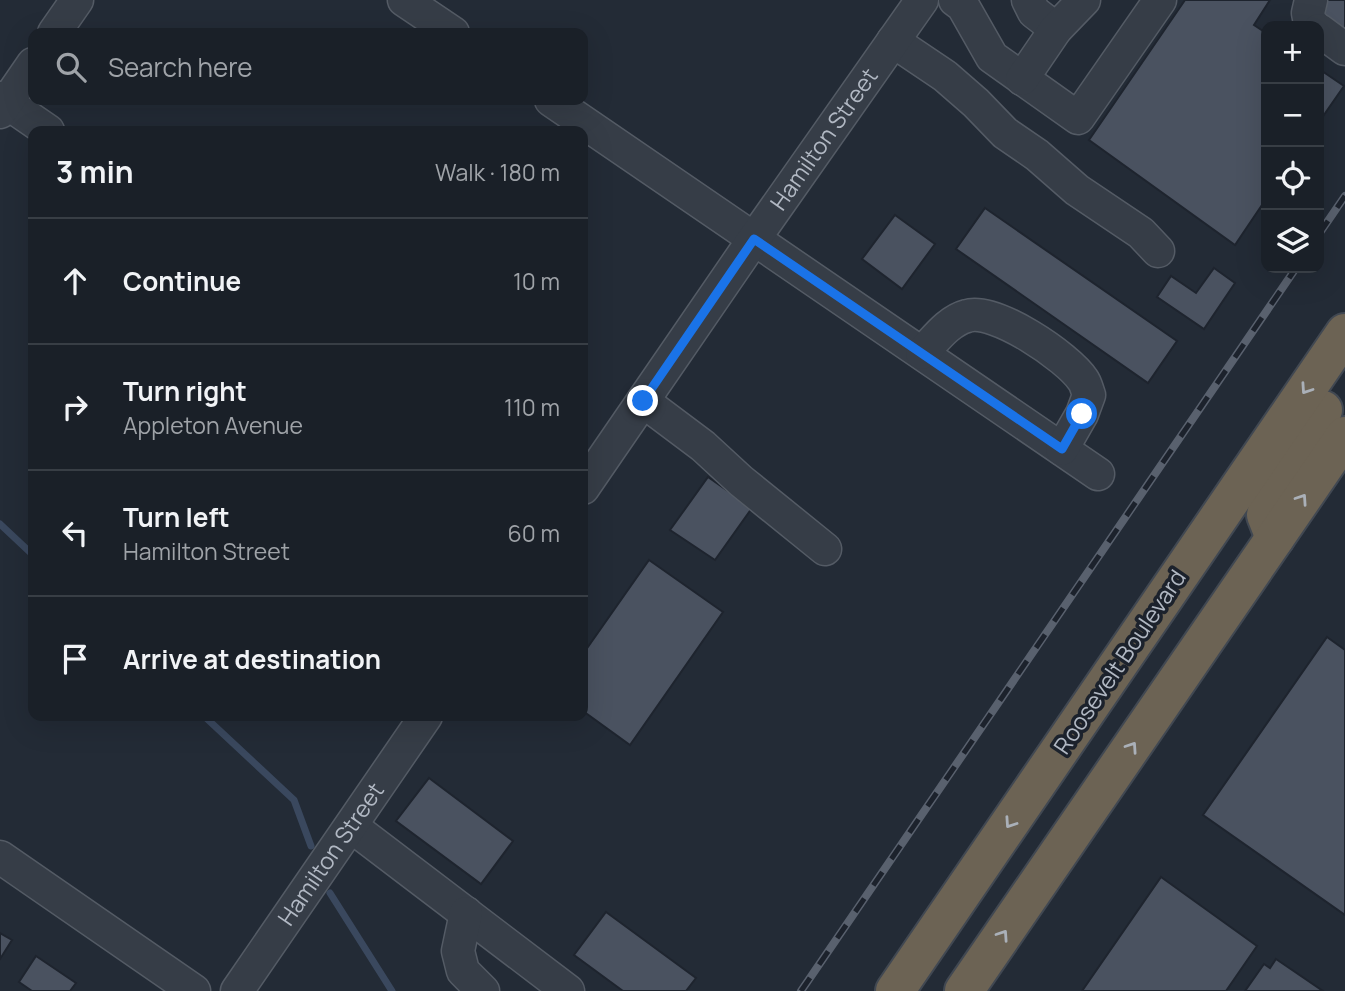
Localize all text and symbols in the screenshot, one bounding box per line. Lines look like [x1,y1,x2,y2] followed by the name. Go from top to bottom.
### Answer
[1261,21,1324,273] map controls
[1261,21,1324,84] button: +
[28,28,588,105] search box
[52,48,90,86] icon: search
[108,49,253,85] text: Search here
[762,61,884,216] street label: Hamilton Street
[1261,84,1324,147] button: −
[1261,147,1324,210] button: locate
[56,151,134,192] text: 3 min
[435,156,560,188] text: Walk · 180 m
[1261,210,1324,273] button: layers
[56,262,94,300] icon: ahead
[123,263,241,299] text: Continue
[513,265,560,297] text: 10 m
[123,373,247,409] text: Turn right
[1302,381,1315,394] one-way arrow
[627,385,658,416] route end
[56,388,94,426] icon: right
[504,391,560,423] text: 110 m
[1066,398,1097,429] route start
[123,409,303,441] text: Appleton Avenue
[1294,494,1306,507] one-way arrow
[123,499,230,535] text: Turn left
[56,514,94,552] icon: left
[508,517,560,549] text: 60 m
[123,535,290,567] text: Hamilton Street
[1046,563,1193,760] street label: Roosevelt Boulevard
[56,640,94,678] icon: arrive
[123,641,381,677] text: Arrive at destination
[1124,742,1136,755] one-way arrow
[270,776,391,932] street label: Hamilton Street
[1006,815,1018,828] one-way arrow
[995,930,1007,943] one-way arrow

